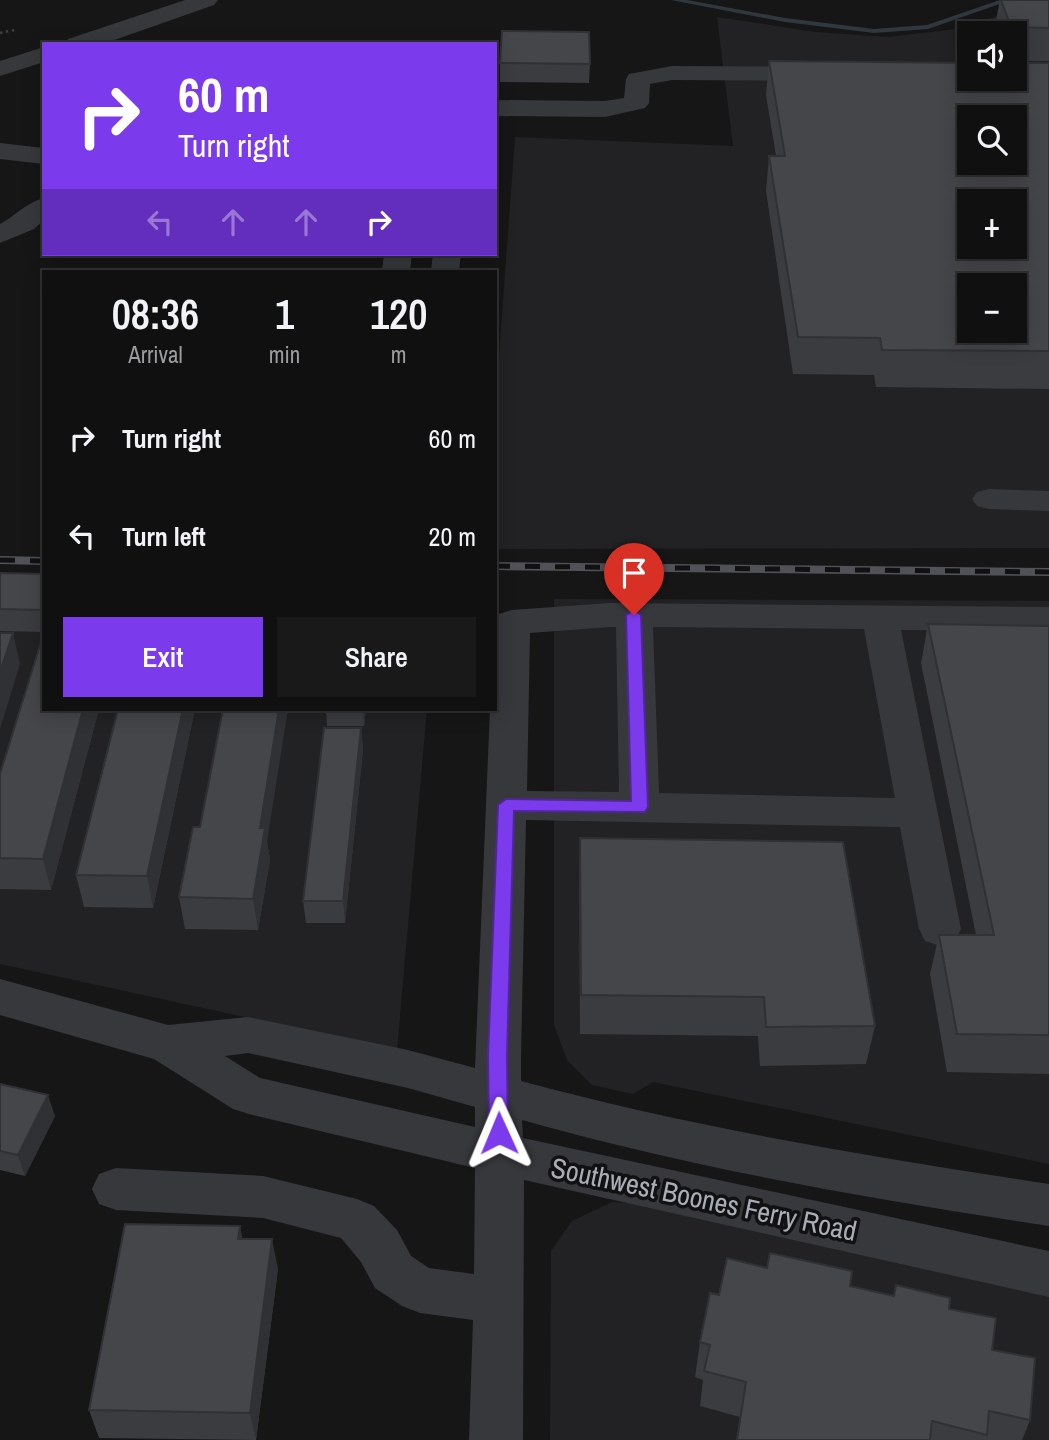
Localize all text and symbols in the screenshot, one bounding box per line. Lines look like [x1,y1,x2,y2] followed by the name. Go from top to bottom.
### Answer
[957,21,1027,343] map controls
[957,21,1027,91] button: sound
[178,61,270,127] text: 60 m
[63,70,154,161] icon: right
[957,105,1027,175] button: search
[178,124,290,167] text: Turn right
[957,189,1027,259] button: +
[141,203,179,241] icon: left
[214,203,252,241] icon: ahead
[287,203,325,241] icon: ahead
[360,203,398,241] icon: right
[957,273,1027,343] button: −
[112,286,199,342] text: 08:36
[275,286,294,342] text: 1
[370,286,427,342] text: 120
[128,339,183,370] text: Arrival
[269,339,300,370] text: min
[391,339,406,370] text: m
[63,419,101,457] icon: right
[122,421,221,456] text: Turn right
[429,421,476,456] text: 60 m
[63,517,101,555] icon: left
[122,519,206,554] text: Turn left
[429,519,476,554] text: 20 m
[604,543,664,615] pin
[615,554,653,592] icon: arrive
[63,617,263,697] button: Exit
[277,617,476,697] button: Share
[462,1096,536,1170] position arrow
[548,1148,860,1250] street label: Southwest Boones Ferry Road

